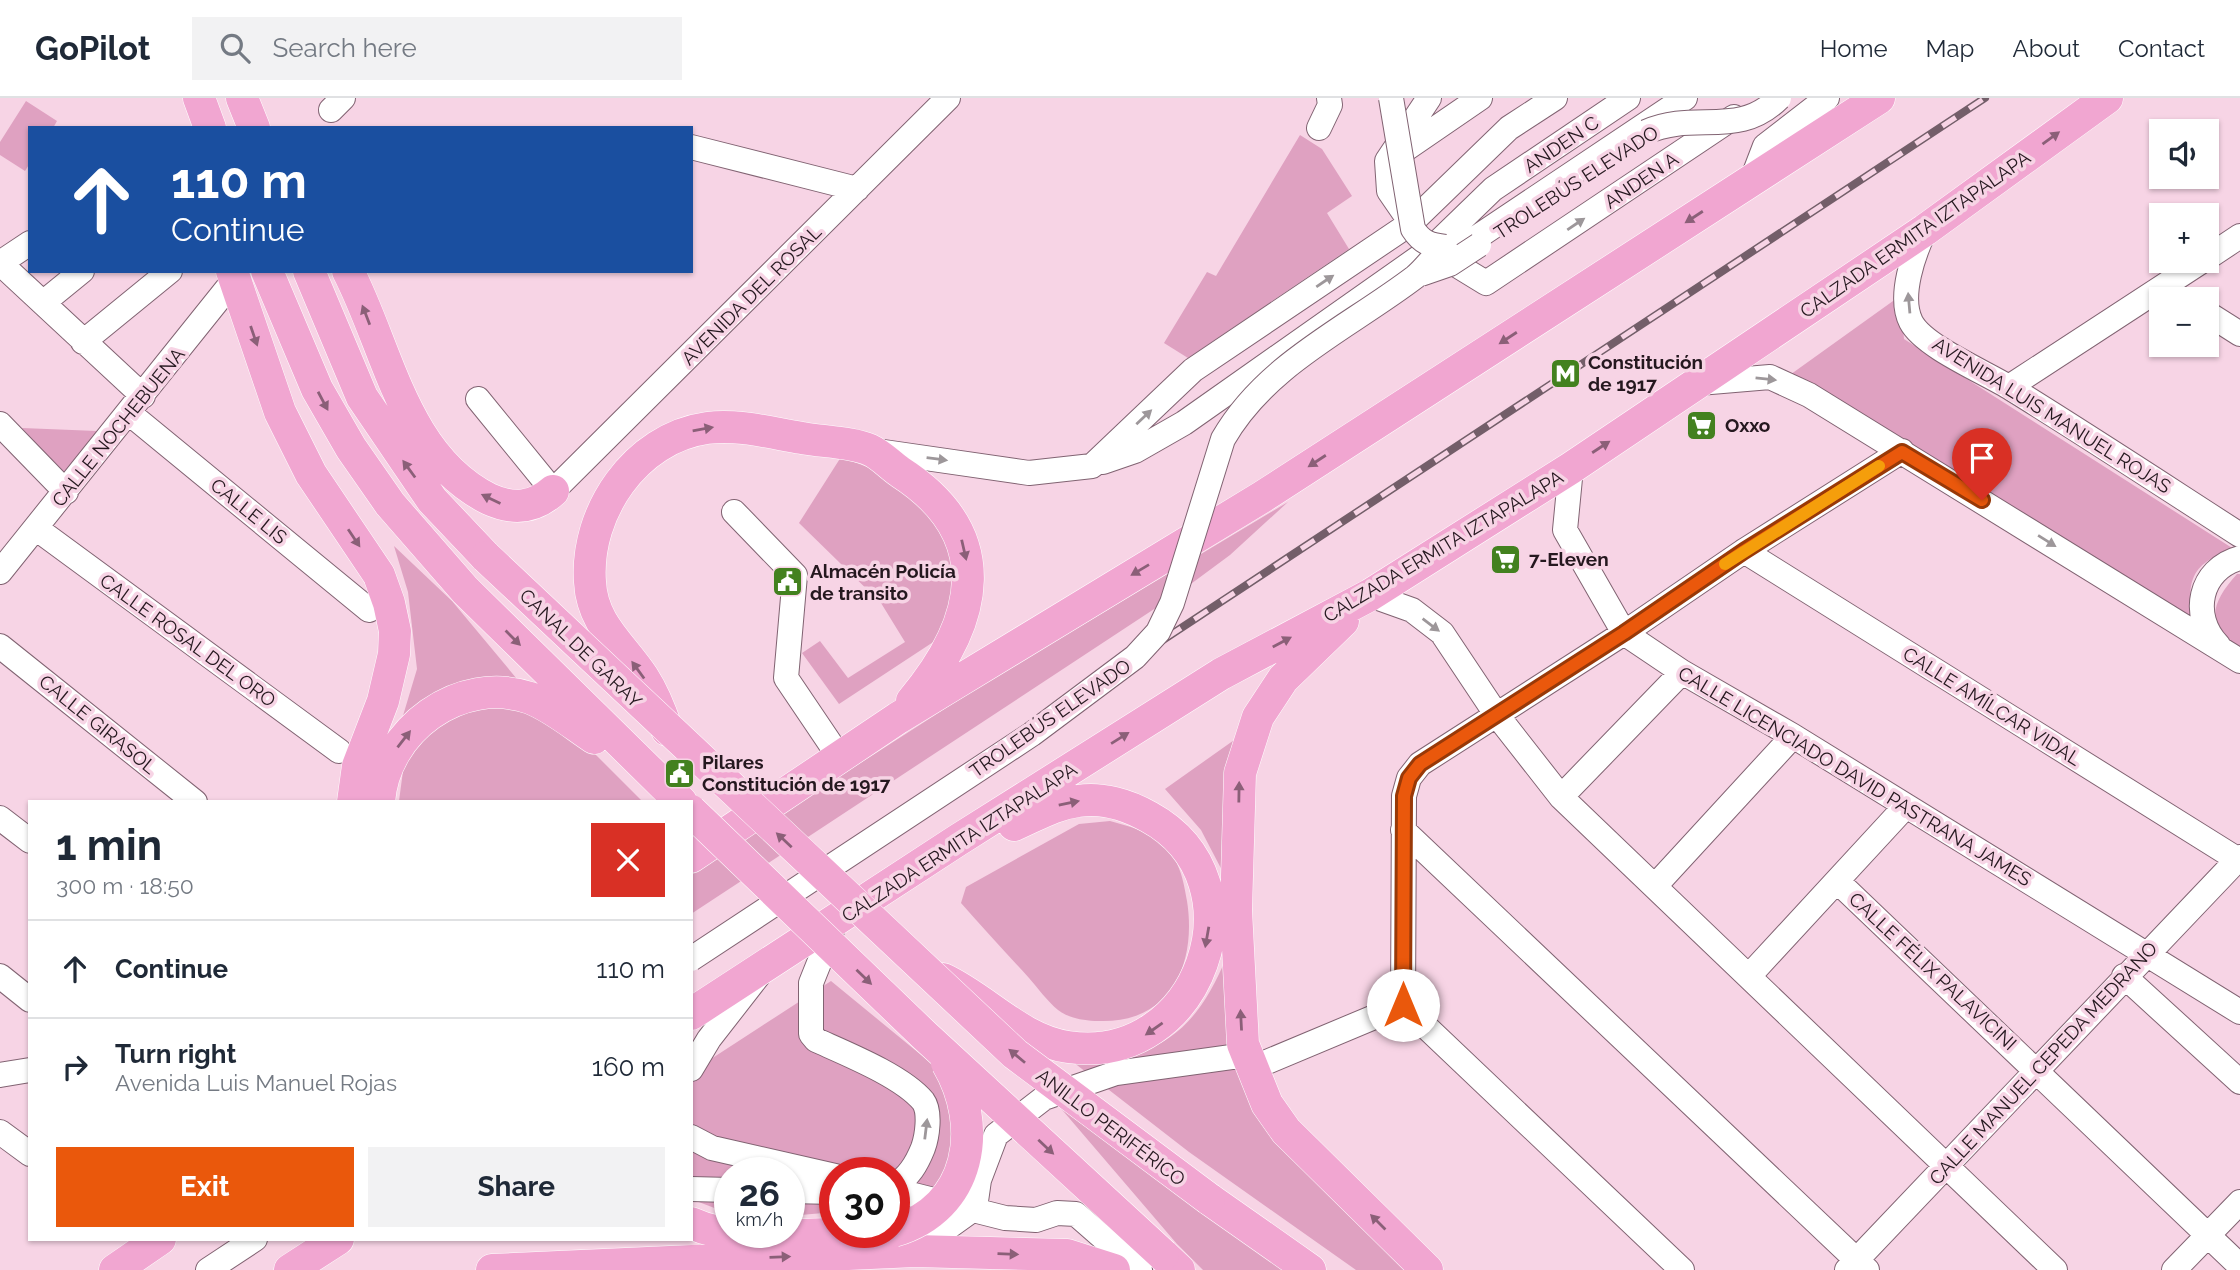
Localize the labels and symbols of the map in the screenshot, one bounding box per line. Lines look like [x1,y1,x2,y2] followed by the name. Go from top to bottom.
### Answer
[1520,111,1602,177] street label: ANDEN C
[1490,121,1662,243] street label: TROLEBÚS ELEVADO
[2042,131,2060,145] one-way arrow
[1796,146,2034,322] street label: CALZADA ERMITA IZTAPALAPA
[1600,147,1682,213] street label: ANDEN A
[1685,210,1703,224] one-way arrow
[1567,217,1585,231] one-way arrow
[677,221,825,369] street label: AVENIDA DEL ROSAL
[1316,275,1335,288] one-way arrow
[1903,292,1914,314] one-way arrow
[360,305,371,326] one-way arrow
[248,325,259,346] one-way arrow
[1498,331,1518,344] one-way arrow
[1929,332,2175,498] street label: AVENIDA LUIS MANUEL ROJAS
[47,343,189,511] street label: CALLE NOCHEBUENA
[1588,351,1703,395] place label: Constitución de 1917
[1548,356,1582,390] metro station icon: Constitución de 1917
[1755,374,1777,385] one-way arrow
[318,391,329,411] one-way arrow
[1685,408,1719,442] supermarket icon: Oxxo
[1135,409,1152,425] one-way arrow
[1725,414,1770,436] place label: Oxxo
[692,424,714,435] one-way arrow
[1952,428,2012,500] pin
[1591,441,1611,454] one-way arrow
[927,453,949,464] one-way arrow
[1307,455,1327,468] one-way arrow
[402,460,416,478] one-way arrow
[1319,465,1567,626] street label: CALZADA ERMITA IZTAPALAPA
[206,474,292,548] street label: CALLE LIS
[481,493,501,504] one-way arrow
[347,529,360,548] one-way arrow
[2037,534,2057,547] one-way arrow
[959,539,970,561] one-way arrow
[1489,542,1523,576] supermarket icon: 7-Eleven
[1529,548,1609,570] place label: 7-Eleven
[810,560,956,604] place label: Almacén Policía de transito
[1131,564,1150,576] one-way arrow
[770,565,804,599] public building icon: Almacén Policía de transito
[96,569,280,711] street label: CALLE ROSAL DEL ORO
[515,584,647,712] street label: CANAL DE GARAY
[1421,617,1439,632] one-way arrow
[505,629,521,646] one-way arrow
[1272,636,1291,648] one-way arrow
[1899,642,2085,770] street label: CALLE AMÍLCAR VIDAL
[965,654,1135,782] street label: TROLEBÚS ELEVADO
[631,661,645,679] one-way arrow
[1675,662,2035,890] street label: CALLE LICENCIADO DAVID PASTRANA JAMES
[35,670,161,778] street label: CALLE GIRASOL
[396,730,410,748] one-way arrow
[1110,732,1129,745] one-way arrow
[702,751,891,795] place label: Pilares Constitución de 1917
[662,756,696,790] public building icon: Pilares Constitución de 1917
[837,758,1081,926] street label: CALZADA ERMITA IZTAPALAPA
[1234,781,1245,803] one-way arrow
[1058,797,1080,808] one-way arrow
[776,832,793,848] one-way arrow
[1845,888,2021,1054] street label: CALLE FÉLIX PALAVICINI
[1201,926,1212,948] one-way arrow
[1925,937,2161,1189] street label: CALLE MANUEL CEPEDA MEDRANO
[1366,968,1440,1042] position arrow
[855,969,872,985] one-way arrow
[1236,1008,1247,1030] one-way arrow
[1145,1022,1164,1035] one-way arrow
[1009,1048,1027,1063] one-way arrow
[1032,1064,1190,1190] street label: ANILLO PERIFÉRICO
[921,1118,932,1140] one-way arrow
[1037,1139,1054,1155] one-way arrow
[819,1157,910,1248] speed limit sign: 30
[1371,1214,1387,1231] one-way arrow
[997,1248,1019,1260] one-way arrow
[770,1251,792,1262] one-way arrow

